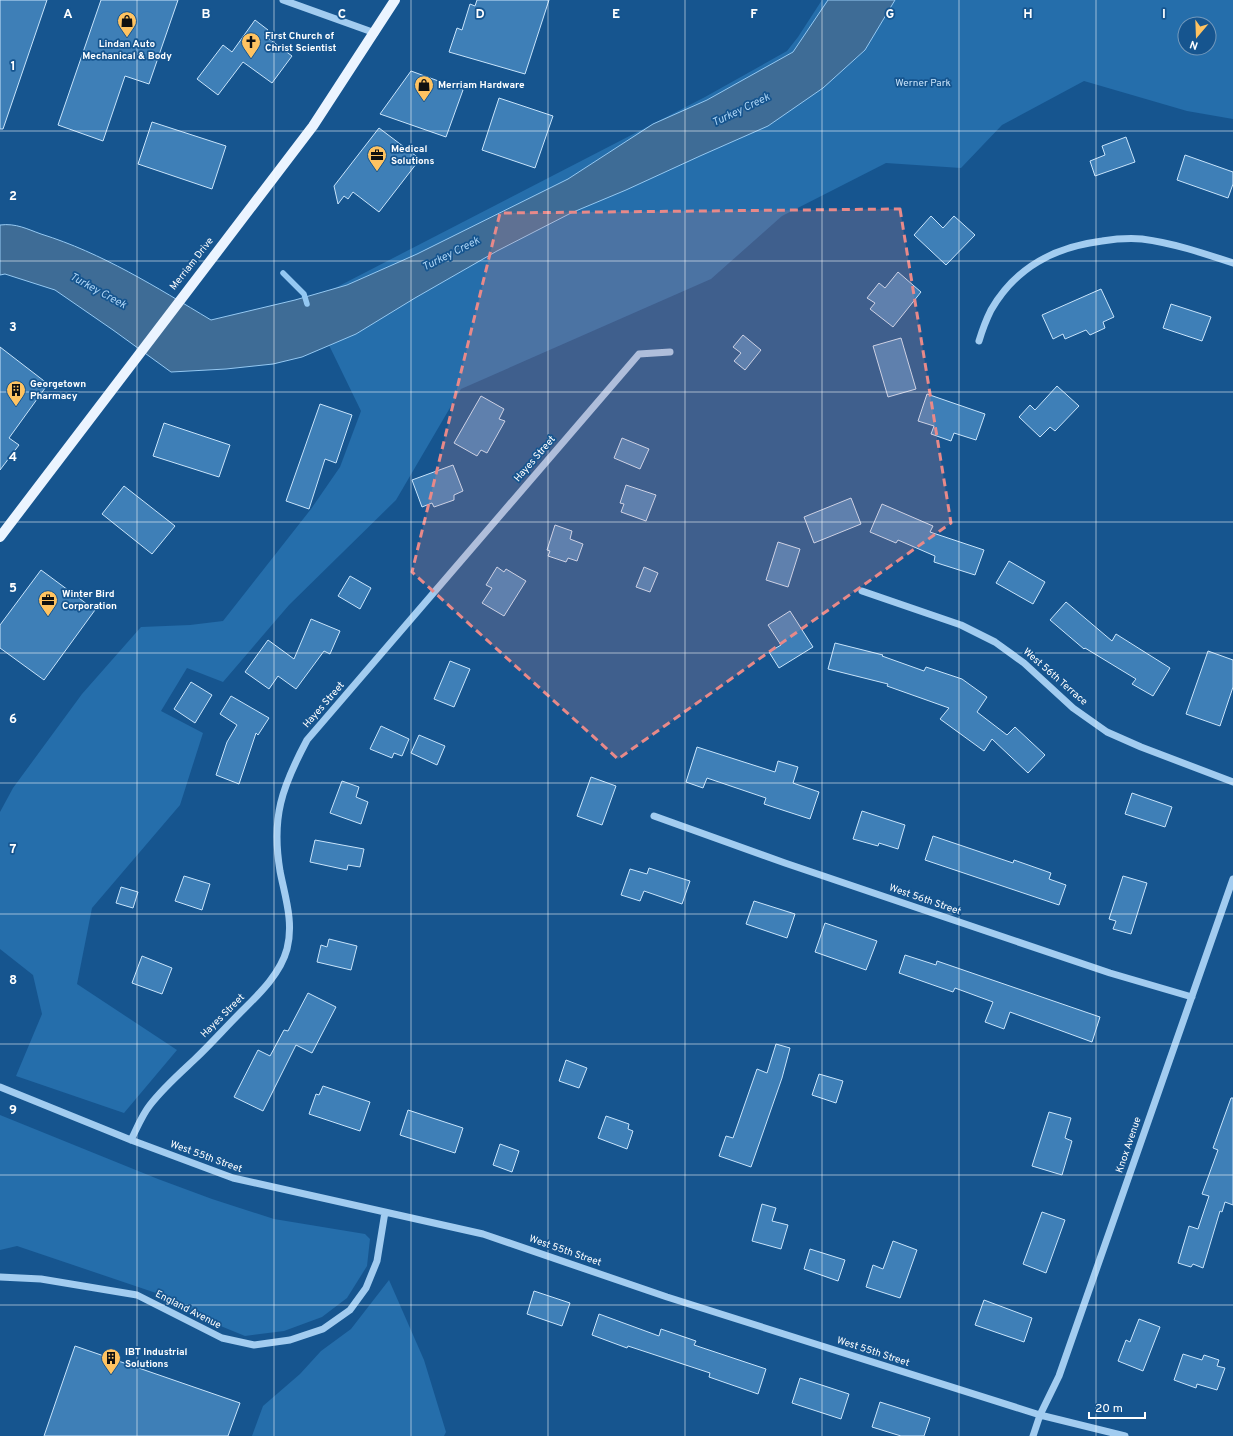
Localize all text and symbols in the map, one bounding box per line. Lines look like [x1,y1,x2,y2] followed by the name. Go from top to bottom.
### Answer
[63,7,73,23] text: A
[202,7,211,23] text: B
[338,7,346,23] text: C
[475,7,485,23] text: D
[612,7,620,23] text: E
[750,7,758,23] text: F
[886,7,895,23] text: G
[1023,7,1033,23] text: H
[1162,7,1166,23] text: I
[116,10,138,38] shop icon: Lindan Auto Mechanical & Body
[1177,16,1217,56] north arrow
[265,30,336,55] place label: First Church of Christ Scientist
[240,31,262,59] church icon: First Church of Christ Scientist
[1188,37,1200,52] text: N
[82,38,172,63] place label: Lindan Auto Mechanical & Body
[10,59,16,75] text: 1
[413,74,435,102] shop icon: Merriam Hardware
[895,77,951,90] park label: Werner Park
[438,79,525,92] place label: Merriam Hardware
[710,90,773,130] water label: Turkey Creek
[391,143,434,168] place label: Medical Solutions
[366,144,388,172] office icon: Medical Solutions
[9,189,17,205] text: 2
[420,233,482,274] water label: Turkey Creek
[167,235,217,293] street label: Merriam Drive
[67,270,129,312] water label: Turkey Creek
[9,320,17,336] text: 3
[30,378,86,403] place label: Georgetown Pharmacy
[5,379,27,407] building icon: Georgetown Pharmacy
[511,433,559,485] street label: Hayes Street
[9,450,17,466] text: 4
[9,581,17,597] text: 5
[62,588,117,613] place label: Winter Bird Corporation
[37,589,59,617] office icon: Winter Bird Corporation
[1020,645,1090,709] street label: West 56th Terrace
[300,679,348,731] street label: Hayes Street
[9,712,17,728] text: 6
[10,842,17,858] text: 7
[887,882,963,919] street label: West 56th Street
[9,973,17,989] text: 8
[198,991,248,1041] street label: Hayes Street
[9,1103,17,1119] text: 9
[1113,1115,1145,1175] street label: Knox Avenue
[168,1138,244,1176] street label: West 55th Street
[527,1233,603,1270] street label: West 55th Street
[153,1288,223,1332] street label: England Avenue
[835,1334,911,1370] street label: West 55th Street
[125,1346,188,1371] place label: IBT Industrial Solutions
[100,1347,122,1375] building icon: IBT Industrial Solutions
[1089,1394,1145,1420] scale bar
[1095,1401,1123,1417] text: 20 m

